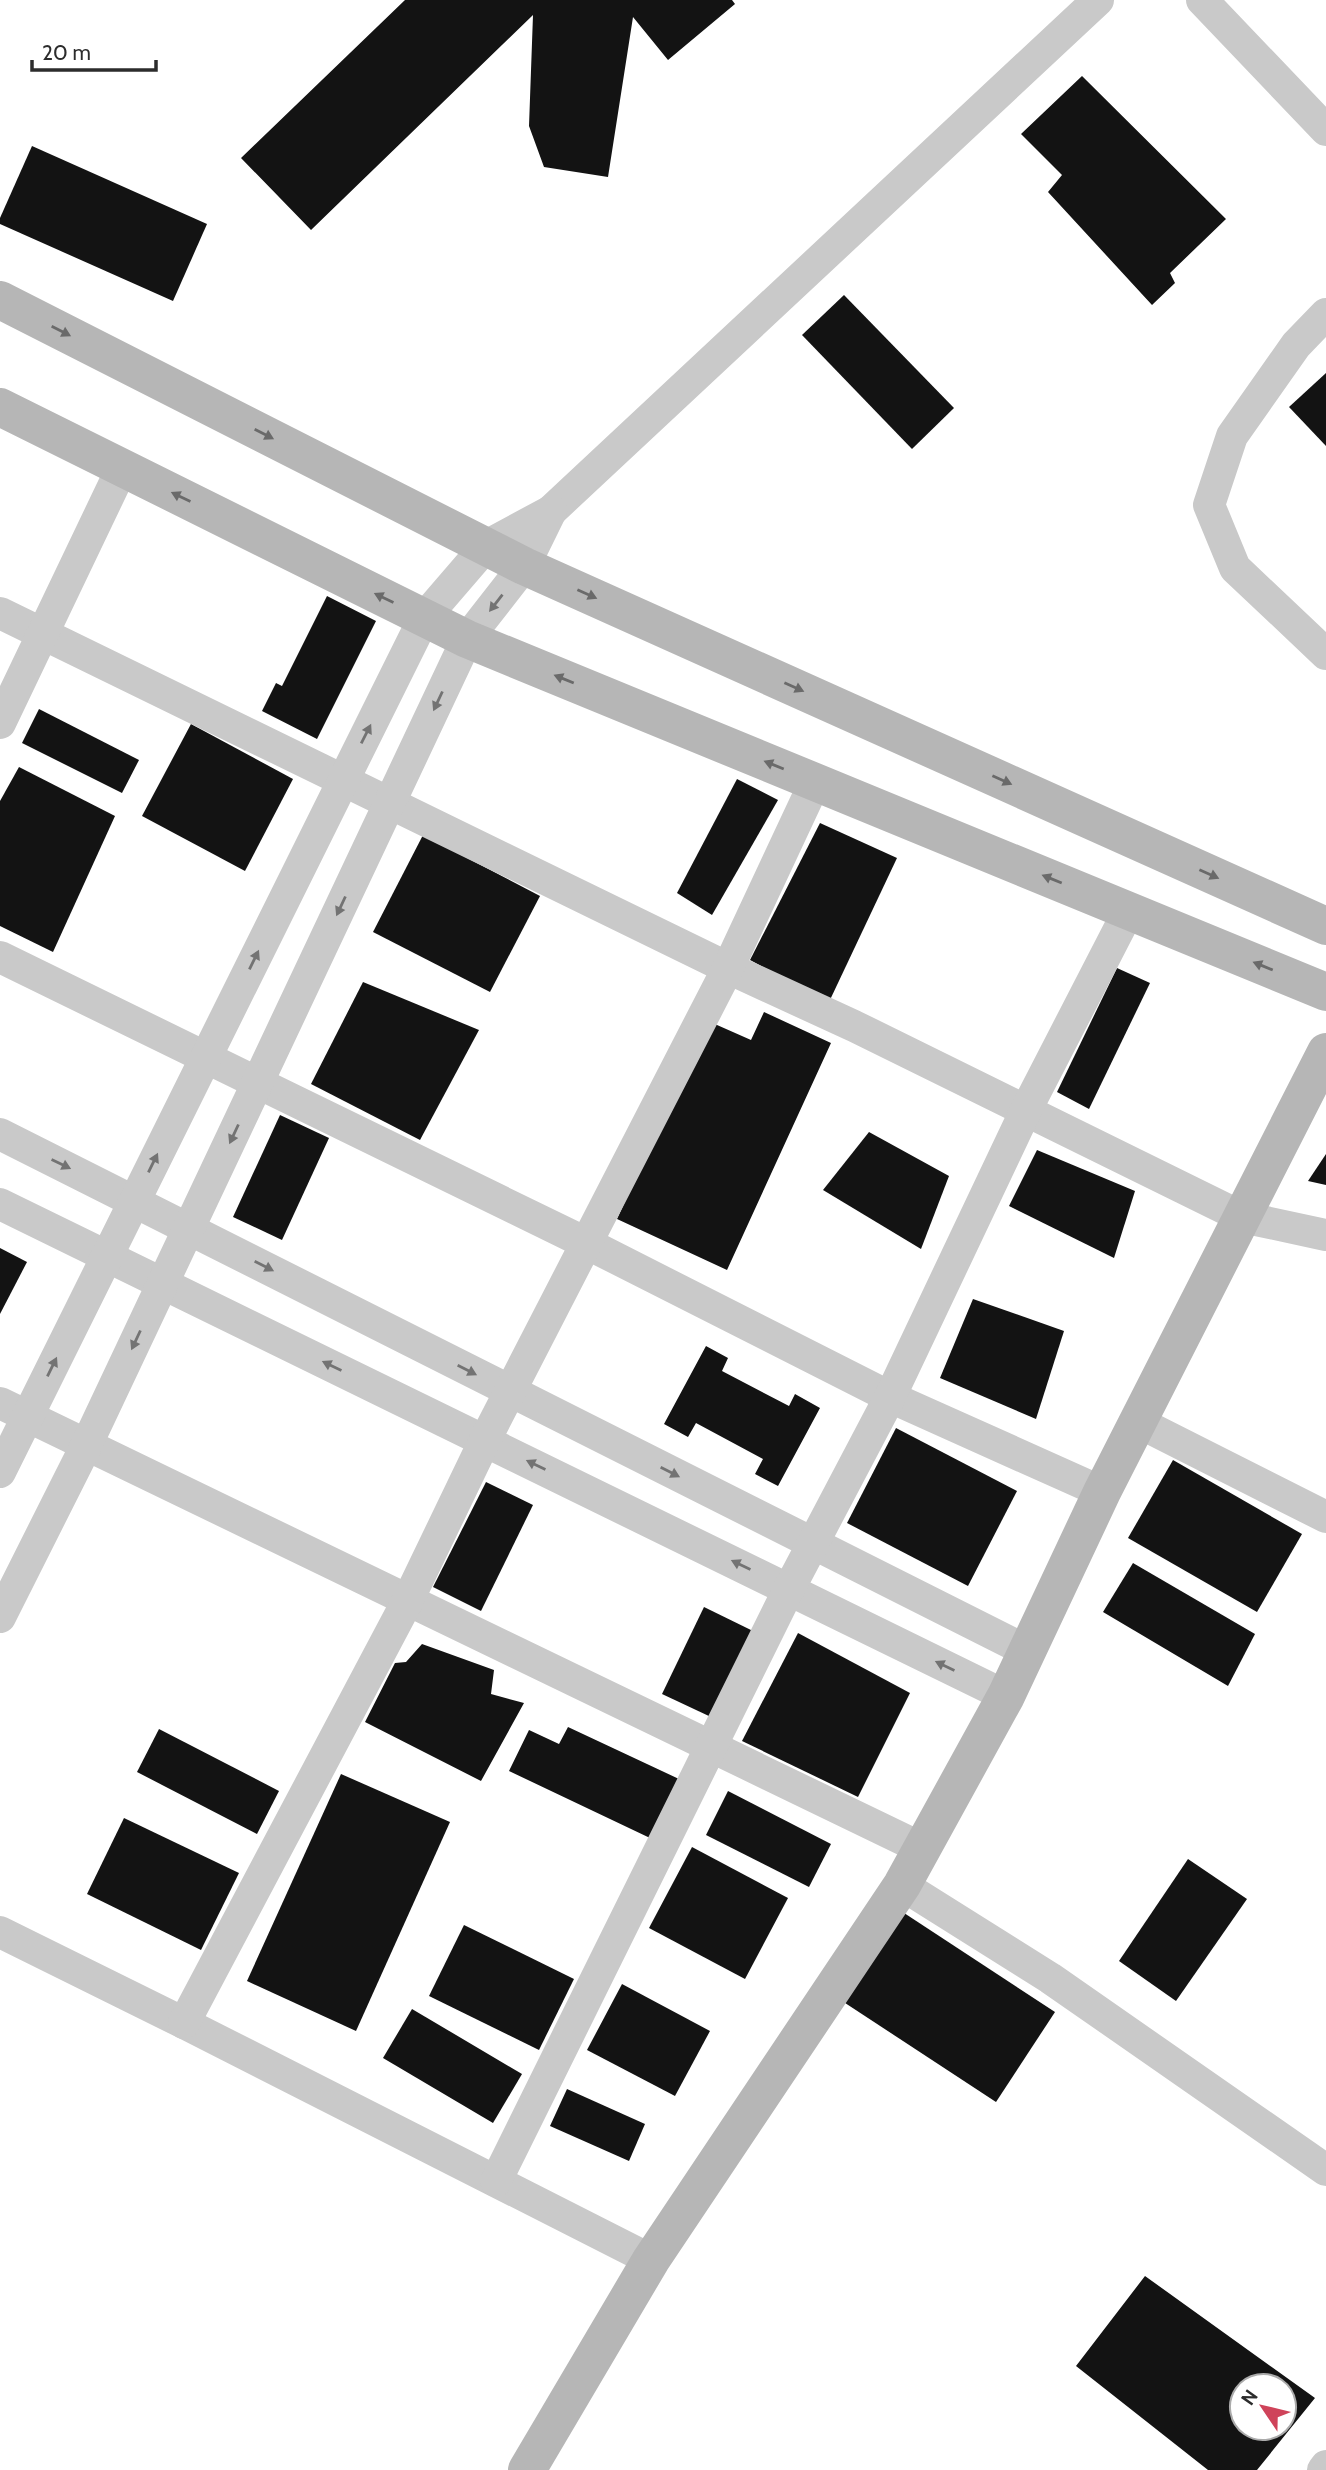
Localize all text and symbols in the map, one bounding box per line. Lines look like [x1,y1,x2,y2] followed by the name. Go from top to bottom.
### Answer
[32,28,156,72] scale bar
[42,40,91,65] text: 20 m
[51,326,71,337] one-way arrow
[254,428,274,439] one-way arrow
[171,491,191,502] one-way arrow
[576,589,597,600] one-way arrow
[374,592,394,603] one-way arrow
[488,593,503,611] one-way arrow
[553,673,574,684] one-way arrow
[784,681,804,693] one-way arrow
[432,691,444,711] one-way arrow
[361,724,372,744] one-way arrow
[764,759,784,771] one-way arrow
[992,774,1012,786] one-way arrow
[1199,868,1219,880] one-way arrow
[1042,874,1063,885] one-way arrow
[335,896,346,917] one-way arrow
[249,950,260,970] one-way arrow
[1252,960,1273,971] one-way arrow
[228,1124,239,1144] one-way arrow
[148,1153,159,1173] one-way arrow
[51,1159,71,1170] one-way arrow
[254,1261,274,1272] one-way arrow
[131,1330,142,1350] one-way arrow
[47,1357,58,1377] one-way arrow
[322,1360,342,1371] one-way arrow
[457,1364,477,1375] one-way arrow
[526,1459,546,1471] one-way arrow
[660,1467,680,1478] one-way arrow
[730,1560,750,1572] one-way arrow
[935,1660,955,1671] one-way arrow
[1228,2372,1298,2442] north arrow
[1236,2385,1263,2410] text: N

